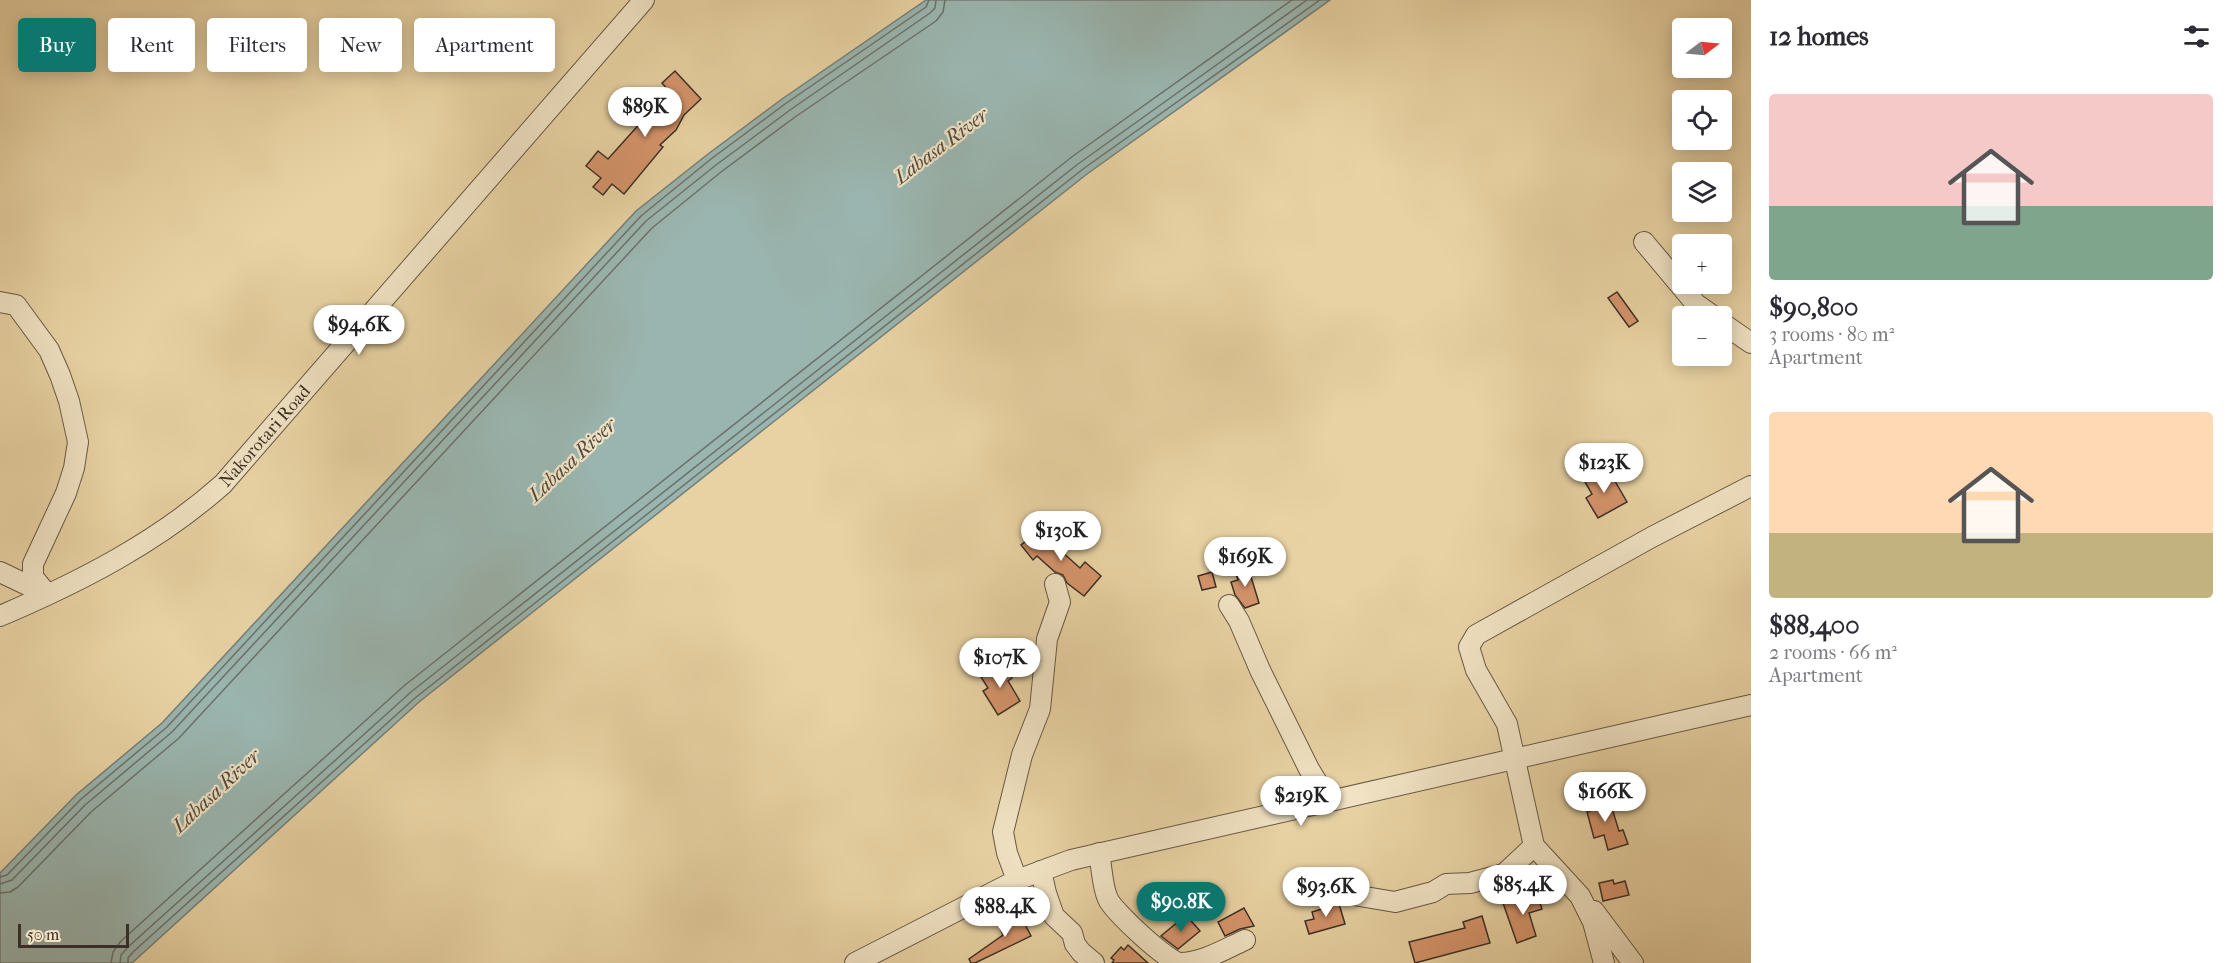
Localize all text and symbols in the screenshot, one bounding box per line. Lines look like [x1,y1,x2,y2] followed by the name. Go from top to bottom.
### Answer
[18,18,96,72] chip: Buy
[108,18,195,72] chip: Rent
[207,18,307,72] chip: Filters
[319,18,402,72] chip: New
[414,18,555,72] chip: Apartment
[1672,18,1732,78] north arrow
[1672,18,1732,366] map controls
[2180,20,2213,53] icon: filters
[1769,21,1869,52] text: 12 homes
[609,87,681,138] pin: $89K
[1672,90,1732,150] button: locate
[622,95,668,118] text: $89K
[888,102,994,190] water label: Labasa River
[1937,133,2045,241] icon: home
[1672,162,1732,222] button: layers
[1672,234,1732,294] button: +
[1769,292,1858,323] text: $90,800
[310,305,408,356] pin: $94.6K
[1672,306,1732,366] button: −
[328,313,390,336] text: $94.6K
[1769,323,1894,346] text: 3 rooms · 80 m²
[1769,346,1863,369] text: Apartment
[215,381,315,491] street label: Nakorotari Road
[522,412,622,508] water label: Labasa River
[1562,443,1646,494] pin: $123K
[1578,451,1630,474] text: $123K
[1937,451,2045,559] icon: home
[1019,511,1103,562] pin: $130K
[1035,519,1087,542] text: $130K
[1203,537,1287,588] pin: $169K
[1218,545,1272,568] text: $169K
[1769,610,1860,641] text: $88,400
[958,638,1042,689] pin: $107K
[1769,641,1897,664] text: 2 rooms · 66 m²
[973,646,1027,669] text: $107K
[1769,664,1863,687] text: Apartment
[166,743,266,839] water label: Labasa River
[1563,772,1647,823] pin: $166K
[1259,776,1343,827] pin: $219K
[1578,780,1632,803] text: $166K
[1274,784,1328,807] text: $219K
[1474,865,1572,916] pin: $85.4K
[1277,867,1375,918] pin: $93.6K
[1493,873,1553,896] text: $85.4K
[1297,875,1355,898] text: $93.6K
[1132,882,1230,933] pin: $90.8K
[956,887,1054,938] pin: $88.4K
[1151,890,1211,913] text: $90.8K
[974,895,1036,918] text: $88.4K
[18,921,129,948] scale bar
[27,925,59,944] text: 50 m

